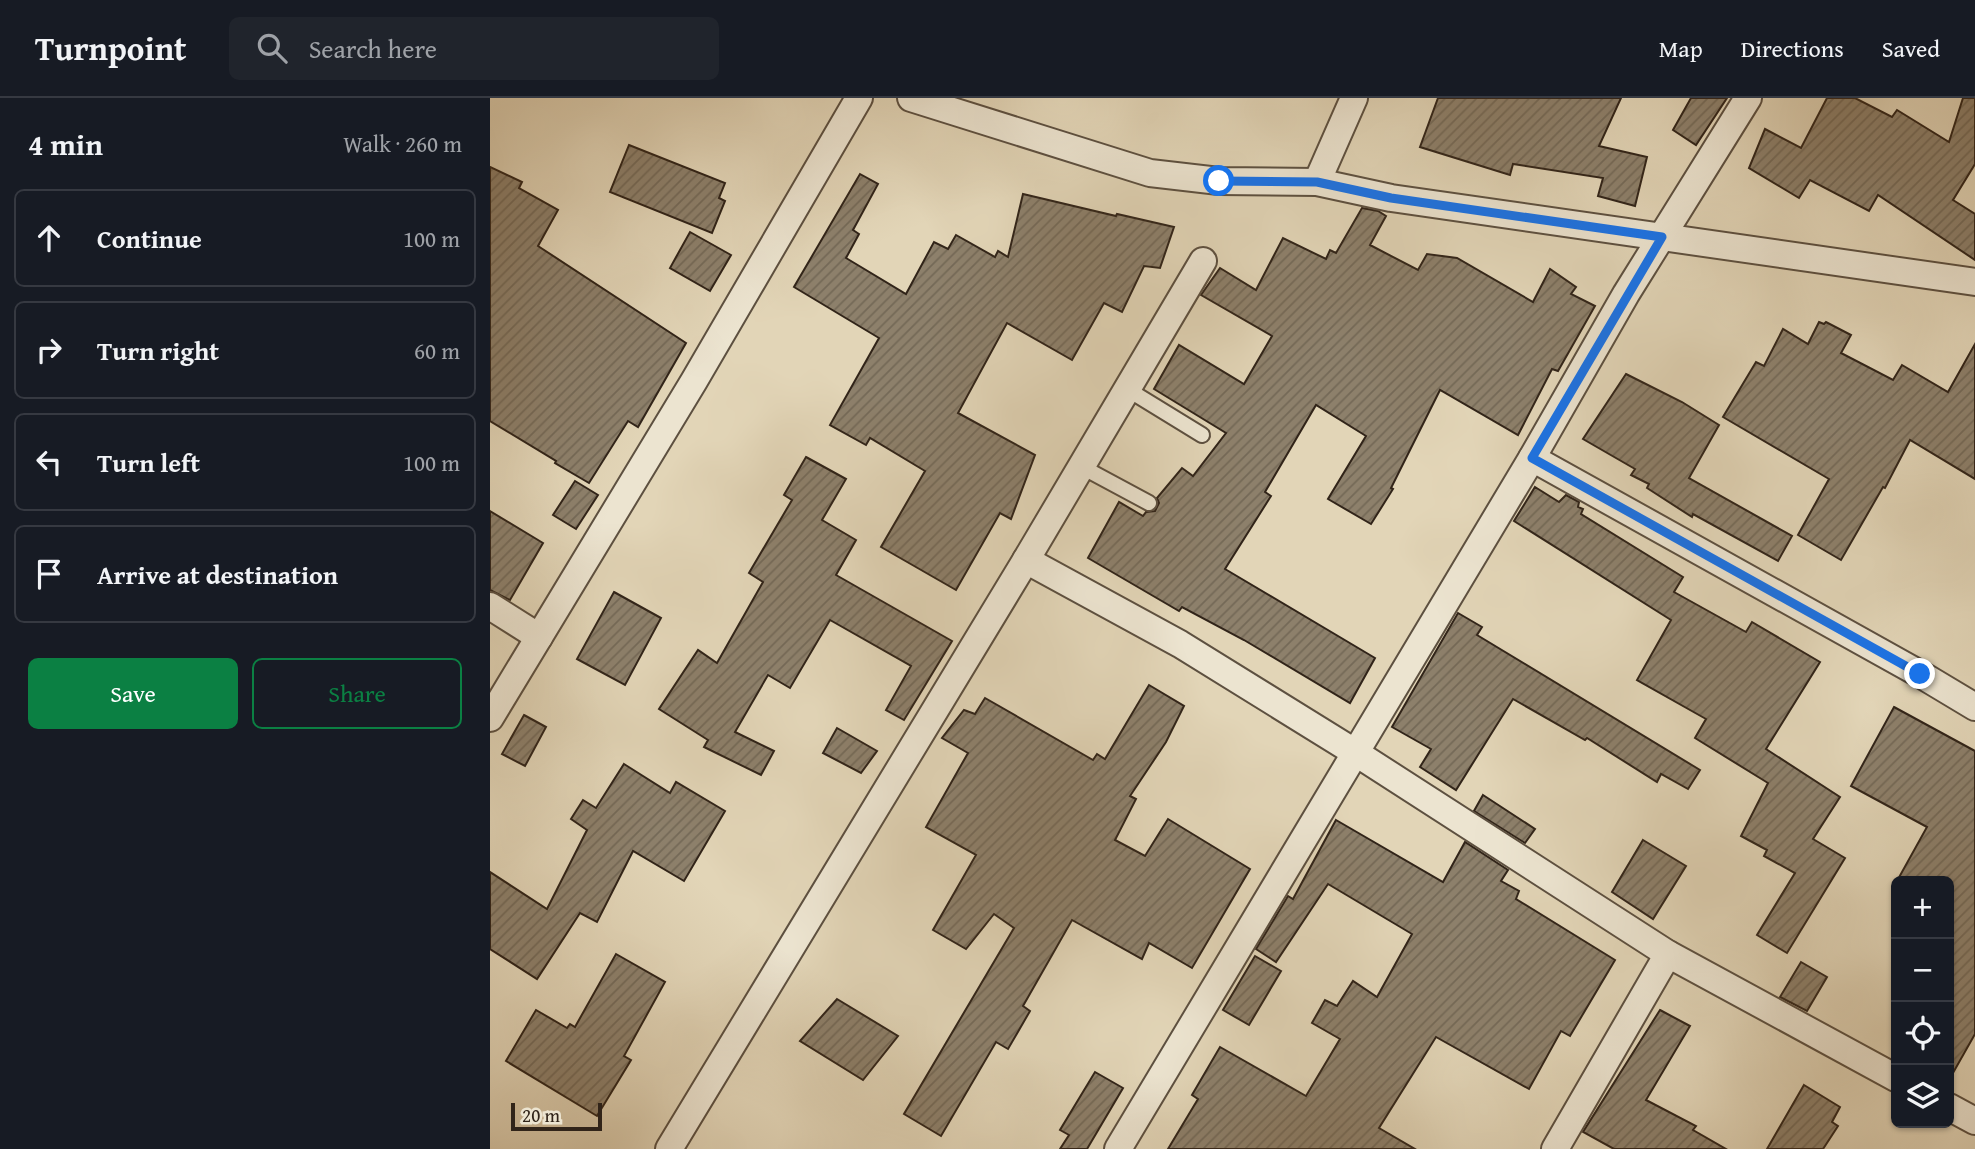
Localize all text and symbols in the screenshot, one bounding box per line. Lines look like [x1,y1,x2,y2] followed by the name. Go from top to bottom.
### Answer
[229,17,719,80] search box
[35,24,187,72] text: Turnpoint
[253,29,291,67] icon: search
[309,29,437,68] text: Search here
[1659,31,1703,66] text: Map
[1741,31,1844,66] text: Directions
[1882,31,1940,66] text: Saved
[28,122,103,166] text: 4 min
[343,127,462,160] text: Walk · 260 m
[1203,165,1234,196] route start
[30,219,68,257] icon: ahead
[97,219,202,258] text: Continue
[403,222,460,255] text: 100 m
[30,331,68,369] icon: right
[97,331,219,370] text: Turn right
[414,334,460,367] text: 60 m
[30,443,68,481] icon: left
[97,443,200,482] text: Turn left
[403,446,460,479] text: 100 m
[30,555,68,593] icon: arrive
[97,555,338,594] text: Arrive at destination
[28,658,238,729] button: Save
[252,658,462,729] button: Share
[1904,658,1935,689] route end
[1891,876,1954,1128] map controls
[1891,876,1954,939] button: +
[1891,939,1954,1002] button: −
[1891,1002,1954,1065] button: locate
[1891,1065,1954,1128] button: layers
[511,1100,602,1132] scale bar
[522,1101,560,1129] text: 20 m

